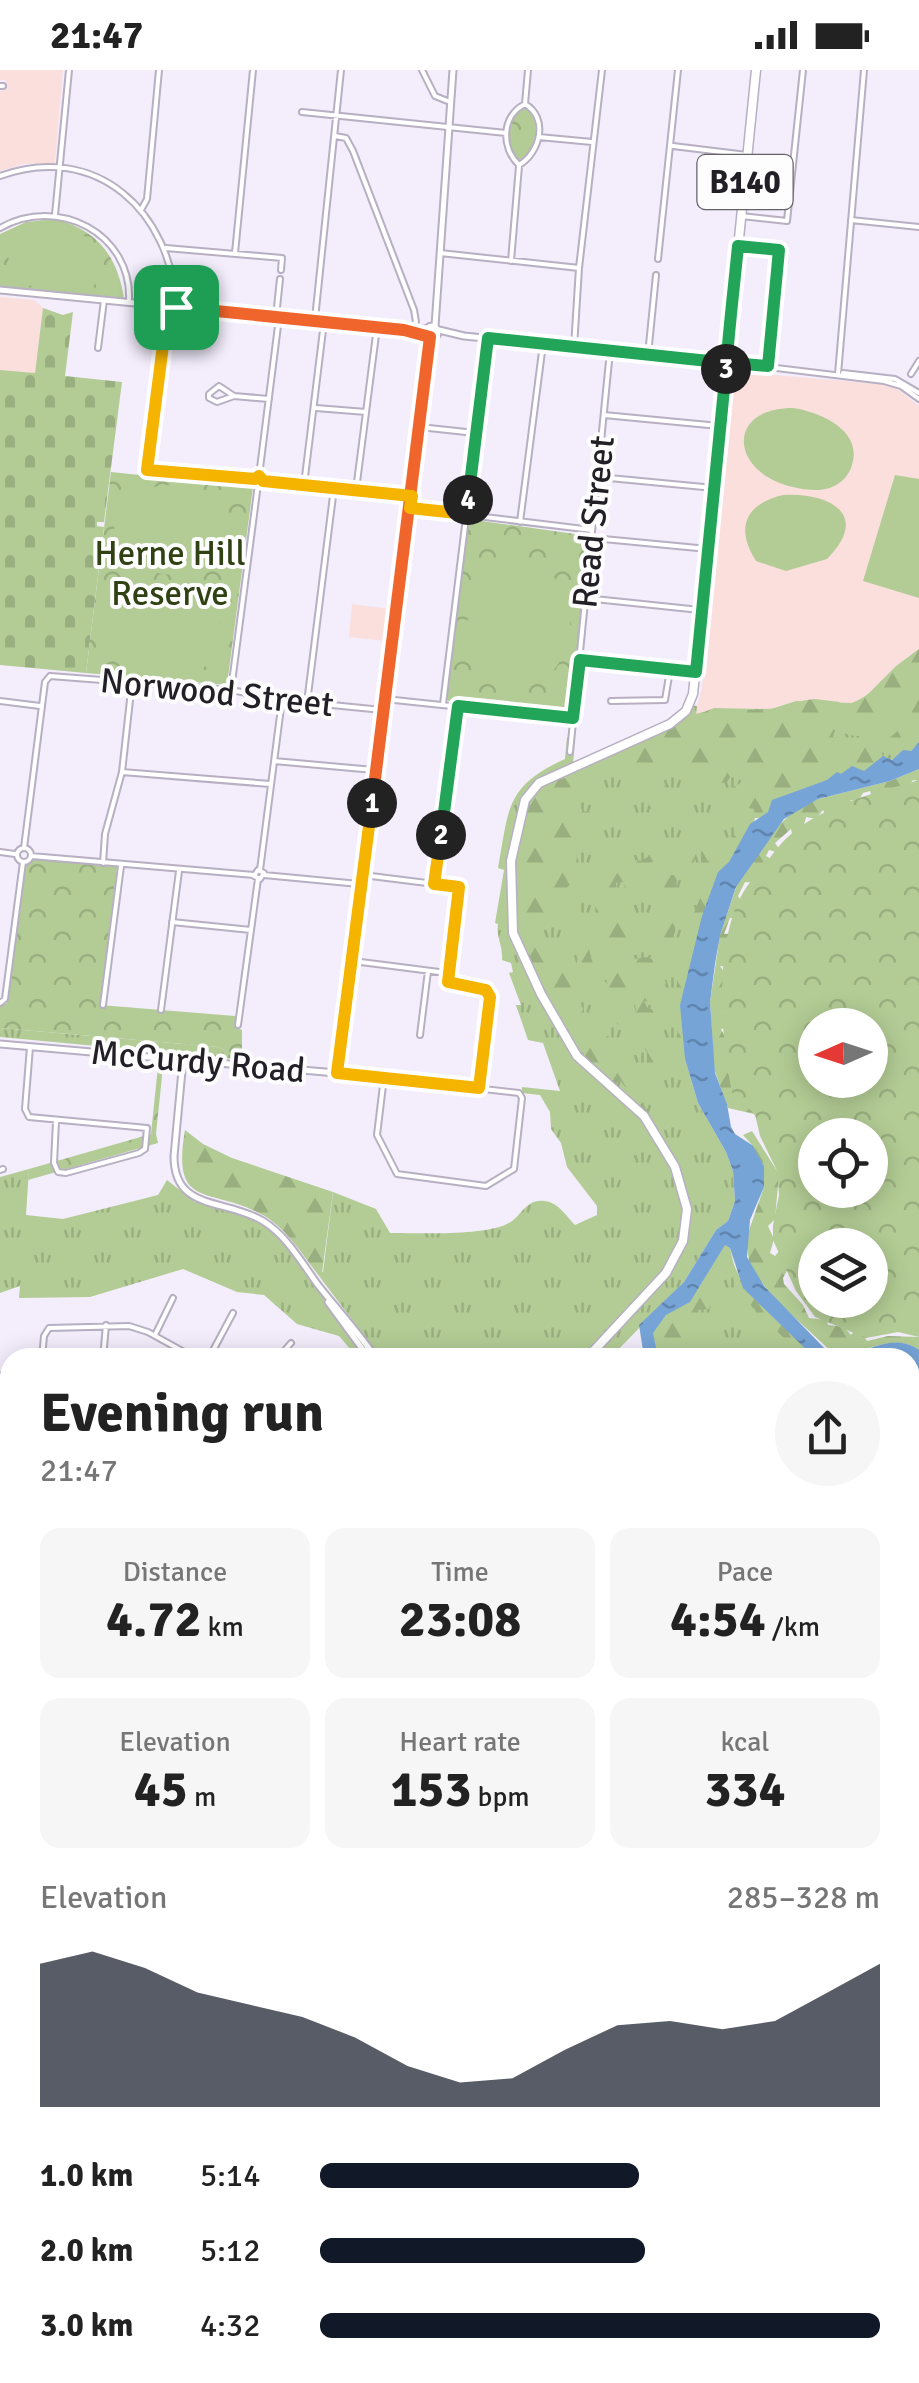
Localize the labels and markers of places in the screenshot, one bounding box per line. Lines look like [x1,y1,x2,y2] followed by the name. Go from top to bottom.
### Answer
[134,265,219,350] pin
[701,344,751,394] pin: 3
[443,475,493,525] pin: 4
[347,778,397,828] pin: 1
[416,810,466,860] pin: 2

